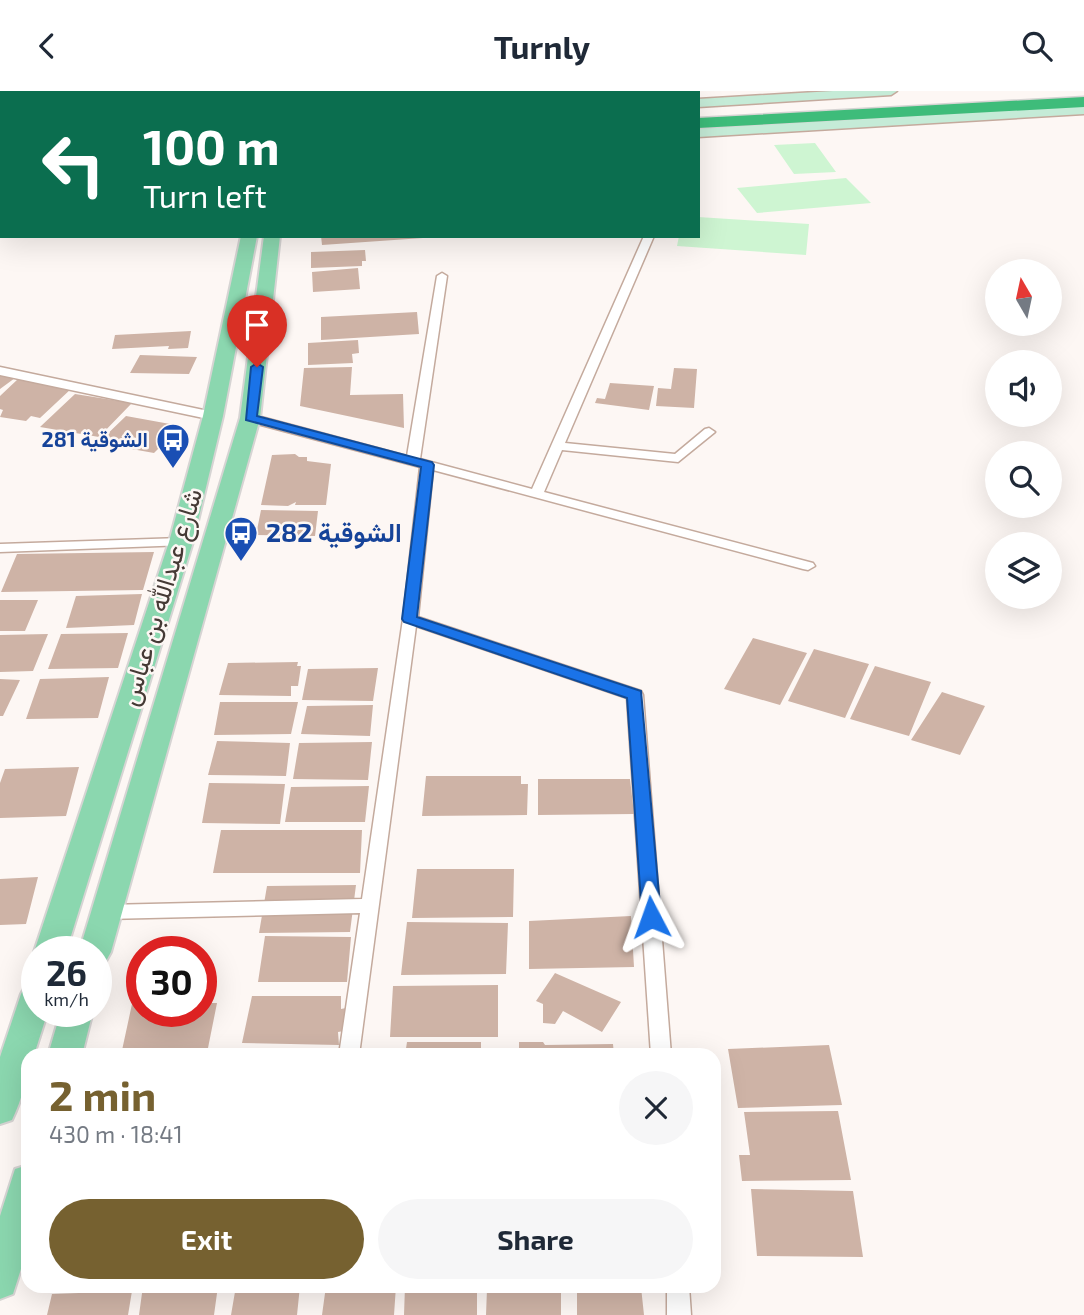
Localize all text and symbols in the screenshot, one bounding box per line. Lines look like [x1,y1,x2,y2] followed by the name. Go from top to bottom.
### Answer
[28,27,66,65] icon: back
[494,27,590,65] text: Turnly
[1018,27,1056,65] icon: search
[143,116,280,175] text: 100 m
[28,119,119,210] icon: left
[143,176,267,214] text: Turn left
[985,259,1062,336] north arrow
[985,259,1062,609] map controls
[227,295,287,367] pin
[238,306,276,344] icon: arrive
[985,350,1062,427] button: sound
[154,421,192,470] bus stop icon: الشوقية 281
[42,426,148,453] place label: الشوقية 281
[985,441,1062,518] button: search
[112,484,211,710] street label: شارع عبدالله بن عباس
[222,514,260,563] bus stop icon: الشوقية 282
[266,516,402,549] place label: الشوقية 282
[985,532,1062,609] button: layers
[614,880,688,954] position arrow
[126,936,217,1027] speed limit sign: 30
[46,951,87,993] text: 26
[44,988,89,1010] text: km/h
[49,1069,156,1119] text: 2 min
[619,1071,693,1145] button: close
[49,1120,183,1148] text: 430 m · 18:41
[49,1199,364,1279] button: Exit
[378,1199,693,1279] button: Share

